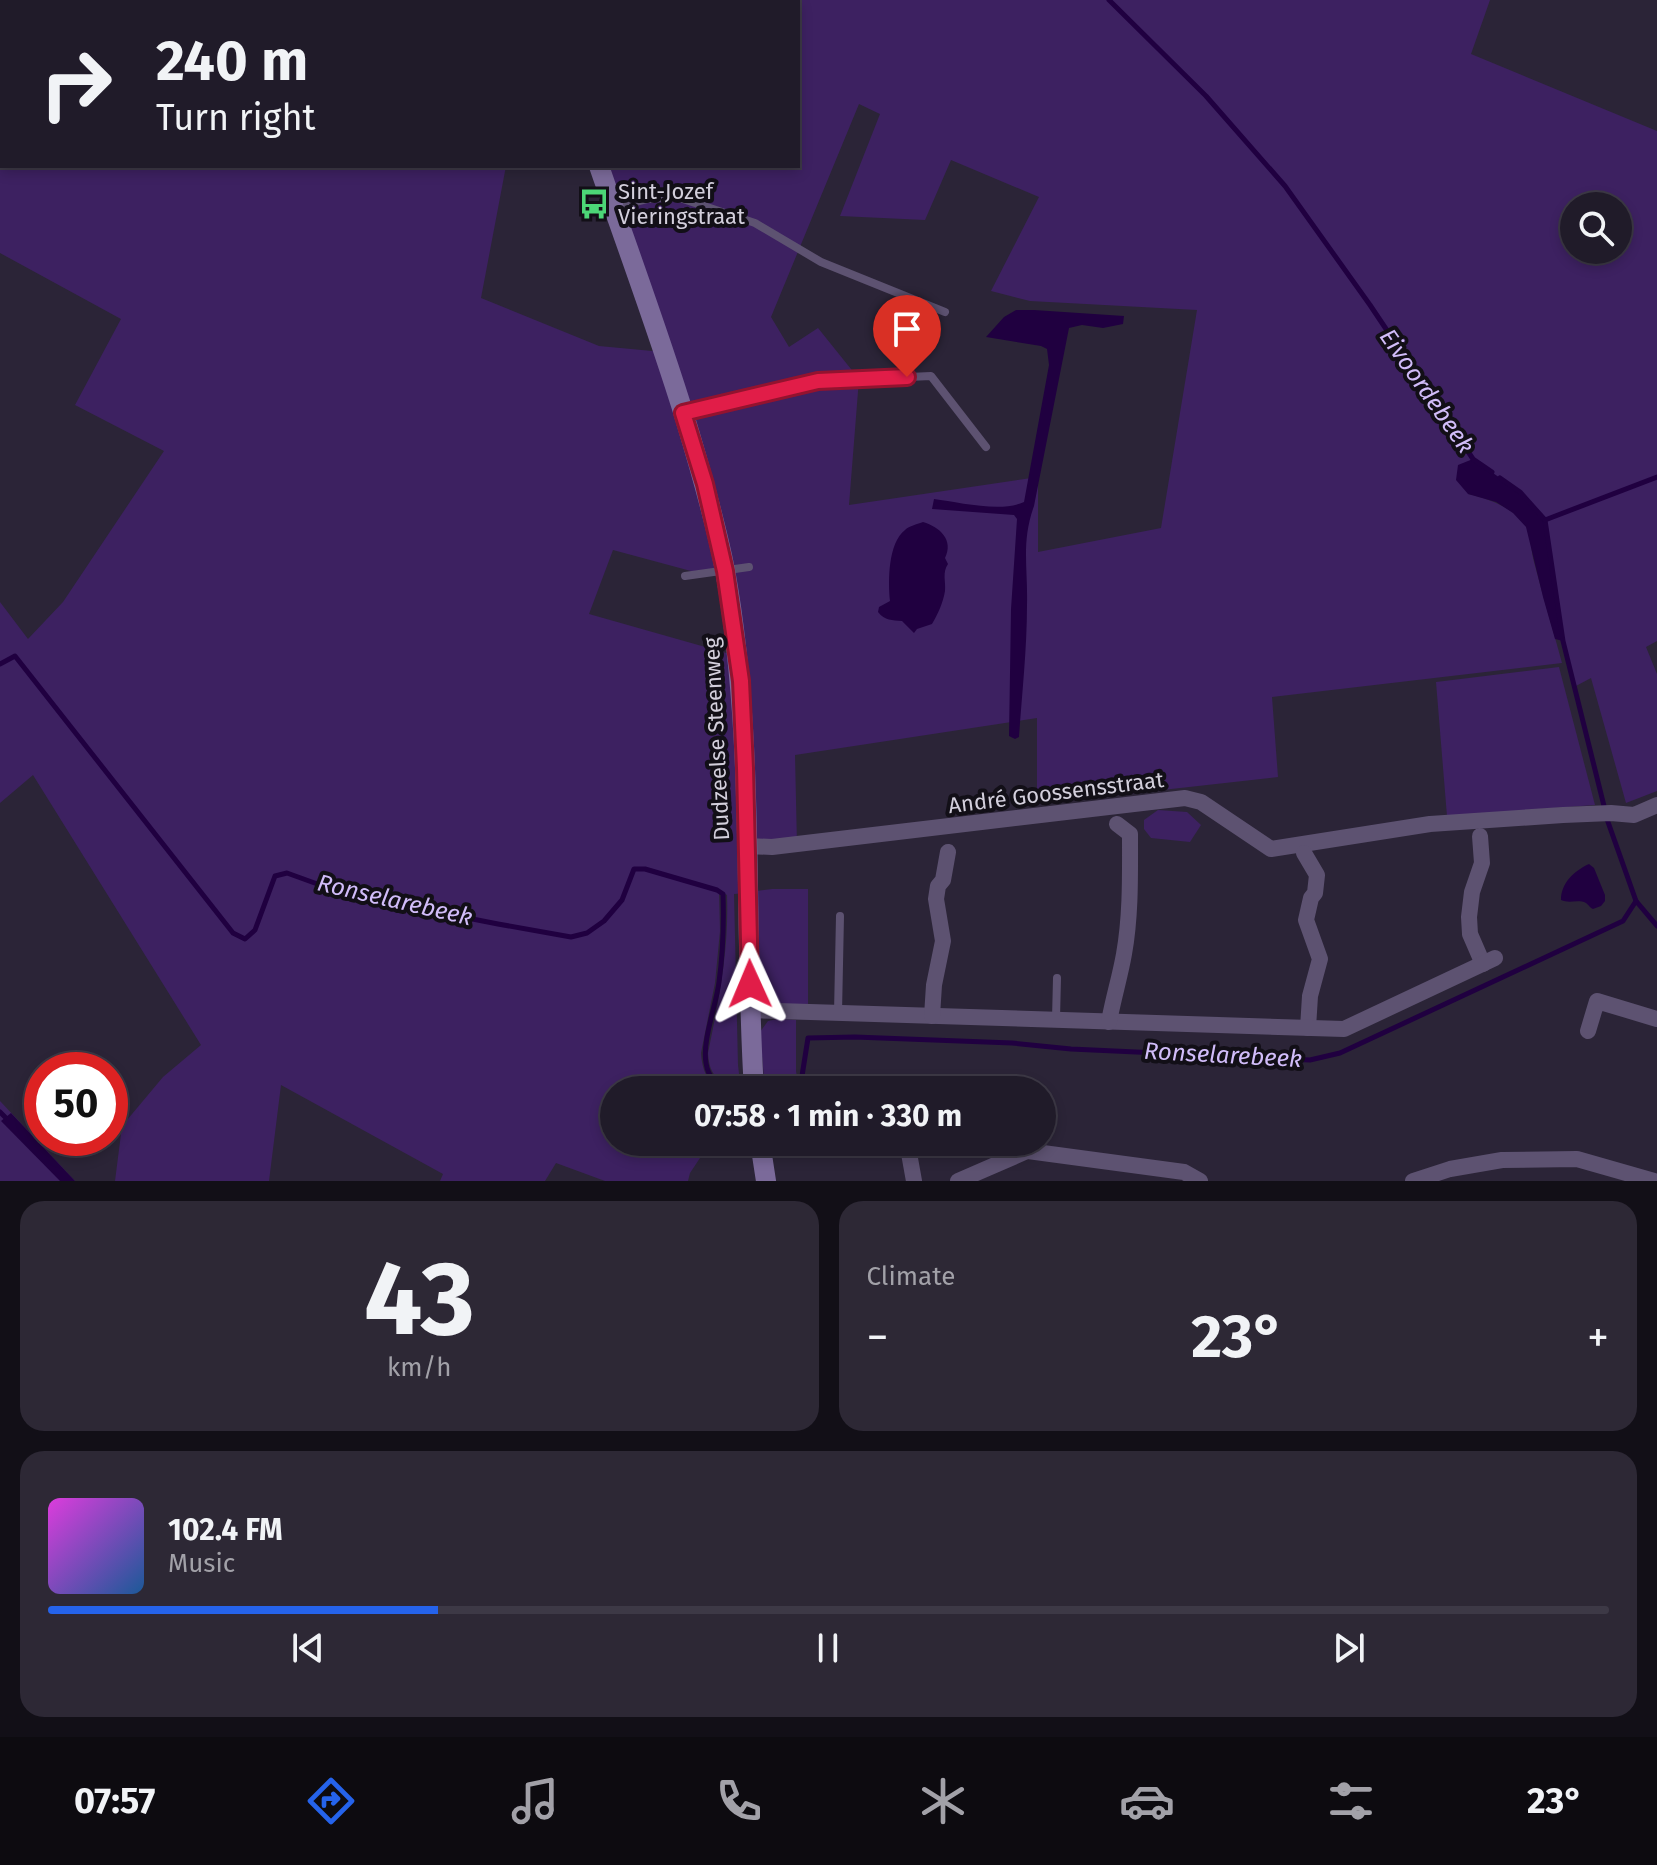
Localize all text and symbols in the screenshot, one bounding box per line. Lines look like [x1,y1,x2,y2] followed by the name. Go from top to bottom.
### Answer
[156,28,308,95] text: 240 m
[24,32,128,136] icon: right
[156,96,316,140] text: Turn right
[618,178,745,230] place label: Sint-Jozef Vieringstraat
[577,187,611,221] bus stop icon: Sint-Jozef Vieringstraat
[1560,192,1632,264] map controls
[1560,192,1632,264] button: search
[873,295,941,377] pin
[885,307,929,351] icon: arrive
[1374,323,1480,459] water label: Eivoordebeek
[698,636,735,841] street label: Dudzeelse Steenweg
[947,766,1165,819] street label: André Goossensstraat
[315,869,475,931] water label: Ronselarebeek
[708,942,792,1026] position arrow
[1143,1037,1303,1073] water label: Ronselarebeek
[24,1052,128,1156] speed limit sign: 50
[694,1098,962,1134] text: 07:58 · 1 min · 330 m
[364,1237,475,1362] text: 43
[867,1261,955,1292] text: Climate
[1191,1301,1284,1373] text: 23°
[867,1311,889,1364] text: −
[1587,1311,1609,1364] text: +
[387,1352,451,1383] text: km/h
[168,1512,283,1548] text: 102.4 FM
[168,1548,235,1579] text: Music
[286,1626,330,1670] icon: previous
[806,1626,850,1670] icon: pause
[1327,1626,1371,1670] icon: next
[303,1773,359,1829] icon: directions
[507,1773,563,1829] icon: music
[711,1773,767,1829] icon: phone
[915,1773,971,1829] icon: climate
[1119,1773,1175,1829] icon: car
[1323,1773,1379,1829] icon: filters
[74,1779,155,1823] text: 07:57
[1527,1779,1583,1823] text: 23°

